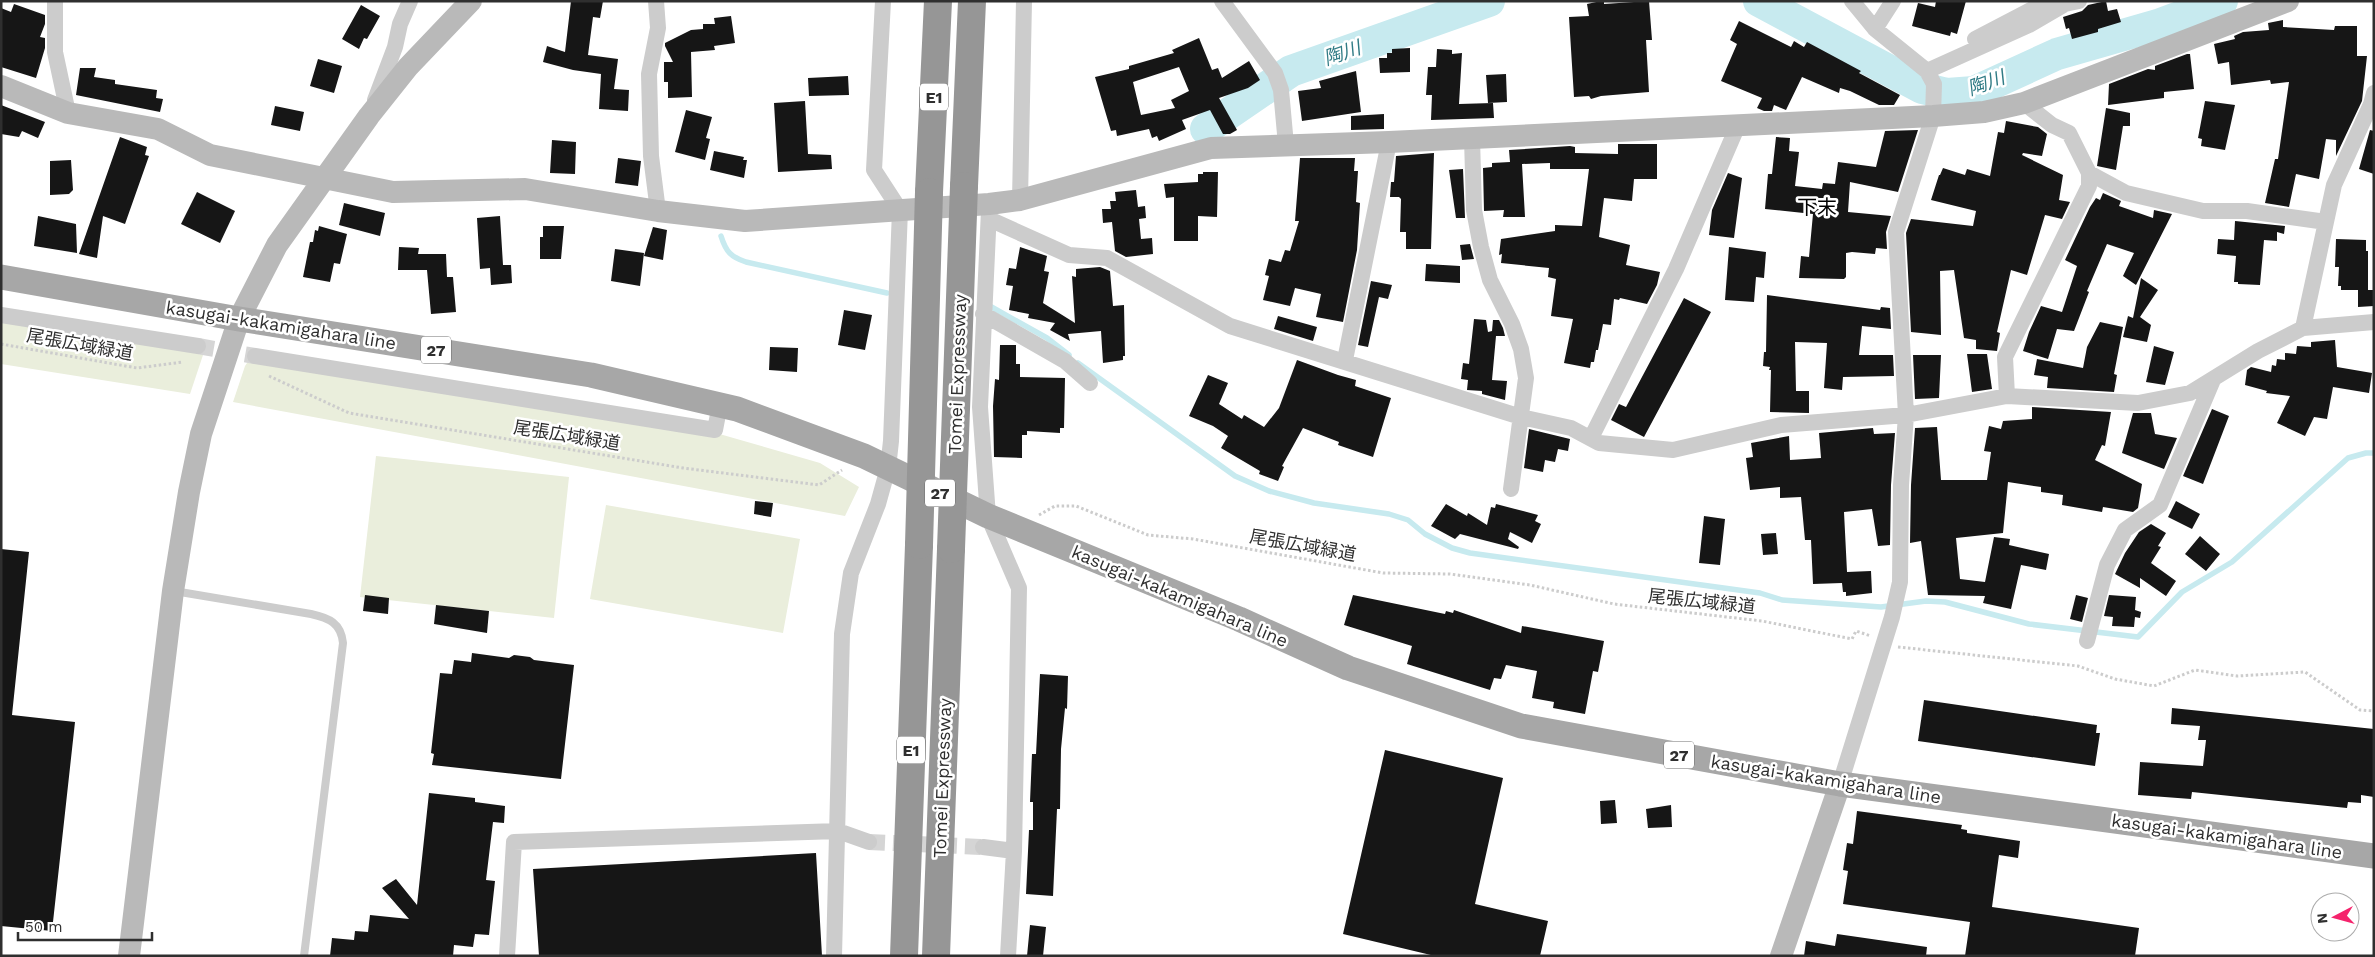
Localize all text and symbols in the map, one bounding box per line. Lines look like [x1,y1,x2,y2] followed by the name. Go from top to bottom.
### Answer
[1320,35,1366,70] water label: 陶川
[1964,65,2010,100] water label: 陶川
[920,84,948,110] road number: E1
[1797,195,1837,219] district label: 下末
[944,293,970,454] street label: Tomei Expressway
[164,296,398,354] street label: kasugai-kakamigahara line
[25,324,135,364] street label: 尾張広域緑道
[421,336,451,364] road number: 27
[512,416,622,454] street label: 尾張広域緑道
[925,479,955,506] road number: 27
[1248,525,1358,565] street label: 尾張広域緑道
[1069,541,1291,651] street label: kasugai-kakamigahara line
[1647,585,1757,617] street label: 尾張広域緑道
[929,697,955,858] street label: Tomei Expressway
[897,736,925,764] road number: E1
[1664,742,1694,768] road number: 27
[1709,750,1943,808] street label: kasugai-kakamigahara line
[2110,809,2344,863] street label: kasugai-kakamigahara line
[2310,892,2360,942] north arrow
[18,910,151,942] scale bar
[2314,912,2331,924] text: N
[25,918,62,936] text: 50 m

